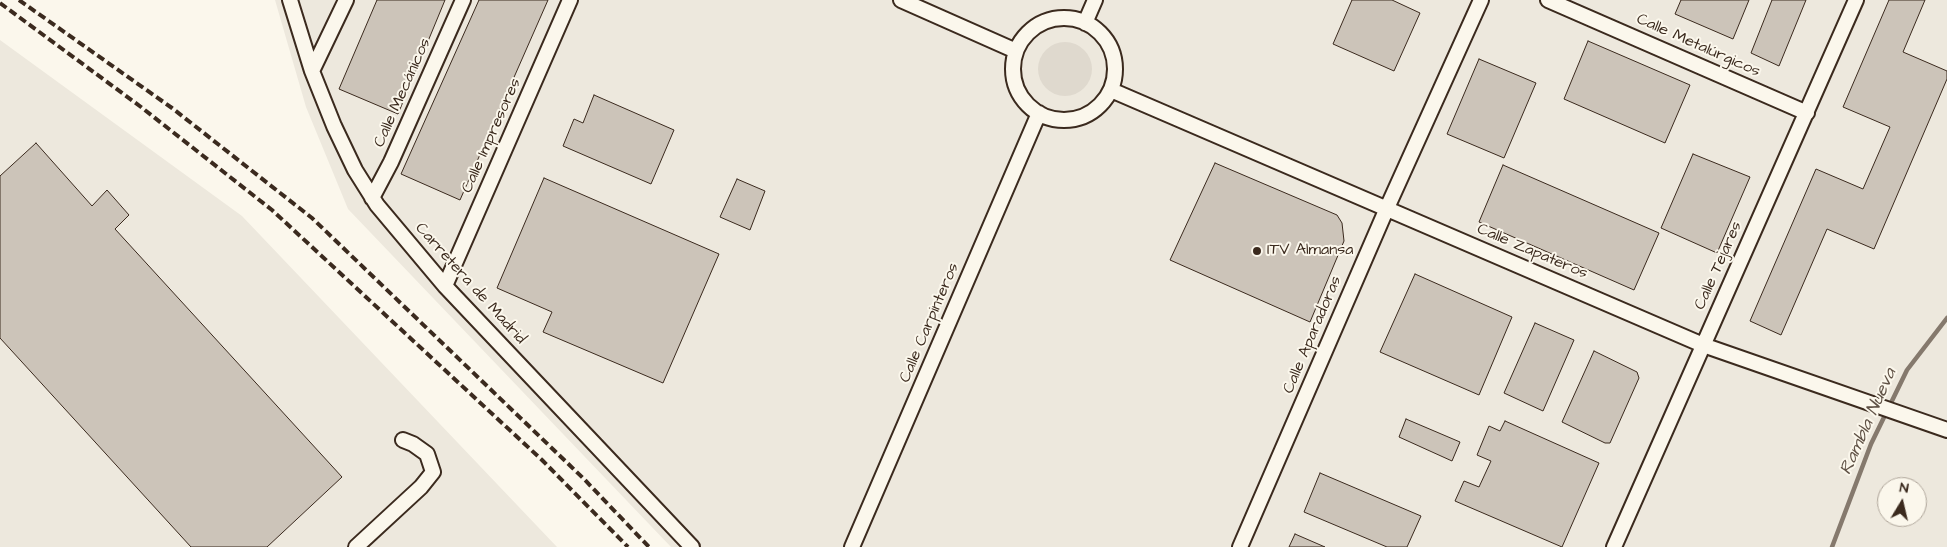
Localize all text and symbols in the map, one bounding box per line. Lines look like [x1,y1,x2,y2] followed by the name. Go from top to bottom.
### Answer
[1633,10,1763,82] street label: Calle Metalúrgicos
[370,36,436,150] street label: Calle Mecánicos
[458,76,526,196] street label: Calle Impresores
[410,219,530,349] street label: Carretera de Madrid
[1691,219,1747,313] street label: Calle Tejares
[1474,220,1590,284] street label: Calle Zapateros
[1267,241,1353,261] place label: ITV Almansa
[1251,245,1263,257] marker: ITV Almansa
[896,260,964,386] street label: Calle Carpinteros
[1280,273,1346,397] street label: Calle Aparadoras
[1836,366,1902,478] water label: Rambla Nueva
[1877,477,1927,527] north arrow
[1898,478,1910,499] text: N

